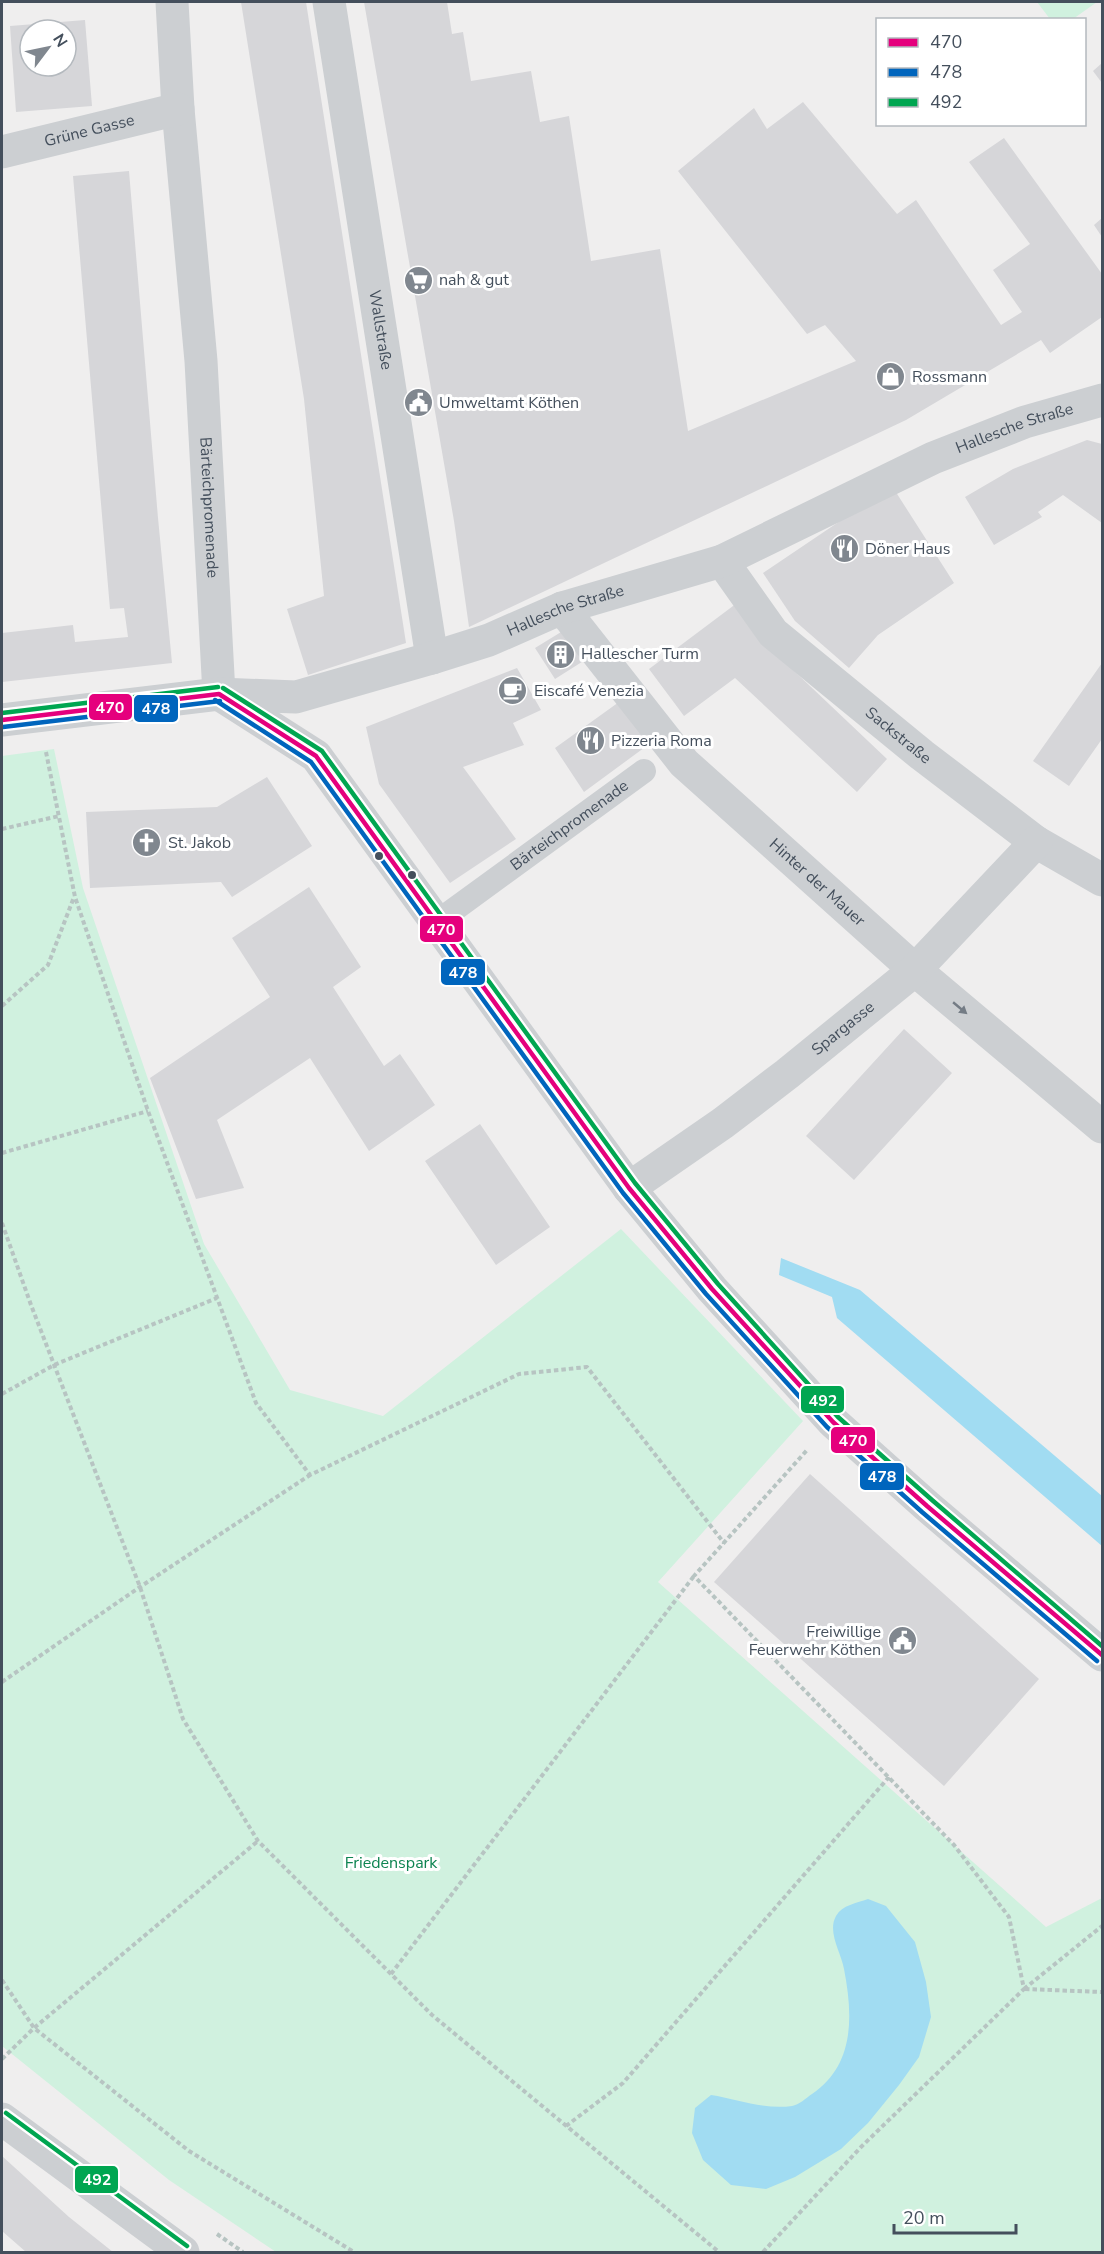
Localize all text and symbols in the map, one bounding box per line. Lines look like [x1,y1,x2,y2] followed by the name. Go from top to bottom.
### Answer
[18,18,78,78] north arrow
[876,18,1086,126] legend
[47,30,72,51] text: N
[930,30,962,54] text: 470
[930,60,962,84] text: 478
[930,90,962,114] text: 492
[42,109,137,152] street label: Grüne Gasse
[402,264,434,296] supermarket icon: nah & gut
[439,269,509,291] place label: nah & gut
[363,289,398,371] street label: Wallstraße
[875,361,907,393] shop icon: Rossmann
[912,366,987,388] place label: Rossmann
[402,387,434,419] public building icon: Umweltamt Köthen
[439,392,579,414] place label: Umweltamt Köthen
[952,398,1076,459] street label: Hallesche Straße
[194,436,224,579] street label: Bärteichpromenade
[828,533,860,565] restaurant icon: Döner Haus
[865,538,951,560] place label: Döner Haus
[503,579,627,642] street label: Hallesche Straße
[544,638,576,670] building icon: Hallescher Turm
[581,643,699,665] place label: Hallescher Turm
[497,675,529,707] cafe icon: Eiscafé Venezia
[534,680,644,702] place label: Eiscafé Venezia
[88,693,133,721] line badge: 470
[133,694,179,723] line badge: 478
[96,697,124,719] text: 470
[142,698,170,720] text: 478
[860,702,936,769] street label: Sackstraße
[574,725,606,757] restaurant icon: Pizzeria Roma
[611,730,712,752] place label: Pizzeria Roma
[506,775,633,876] street label: Bärteichpromenade
[131,827,163,859] church icon: St. Jakob
[168,832,231,854] place label: St. Jakob
[764,833,870,931] street label: Hinter der Mauer
[373,850,385,862] unlabelled marker
[406,869,418,881] unlabelled marker
[419,915,464,943] line badge: 470
[427,919,455,941] text: 470
[440,958,486,986] line badge: 478
[449,962,477,984] text: 478
[807,996,879,1061] street label: Spargasse
[952,1001,967,1014] one-way arrow
[800,1385,845,1414] line badge: 492
[809,1390,837,1412] text: 492
[830,1426,876,1454] line badge: 470
[839,1430,867,1452] text: 470
[859,1462,905,1491] line badge: 478
[868,1466,896,1488] text: 478
[749,1621,881,1661] place label: Freiwillige Feuerwehr Köthen
[886,1625,918,1657] public building icon: Freiwillige Feuerwehr Köthen
[345,1852,438,1874] park label: Friedenspark
[74,2165,119,2194] line badge: 492
[83,2169,111,2191] text: 492
[894,2197,1016,2235] scale bar
[903,2206,945,2230] text: 20 m

